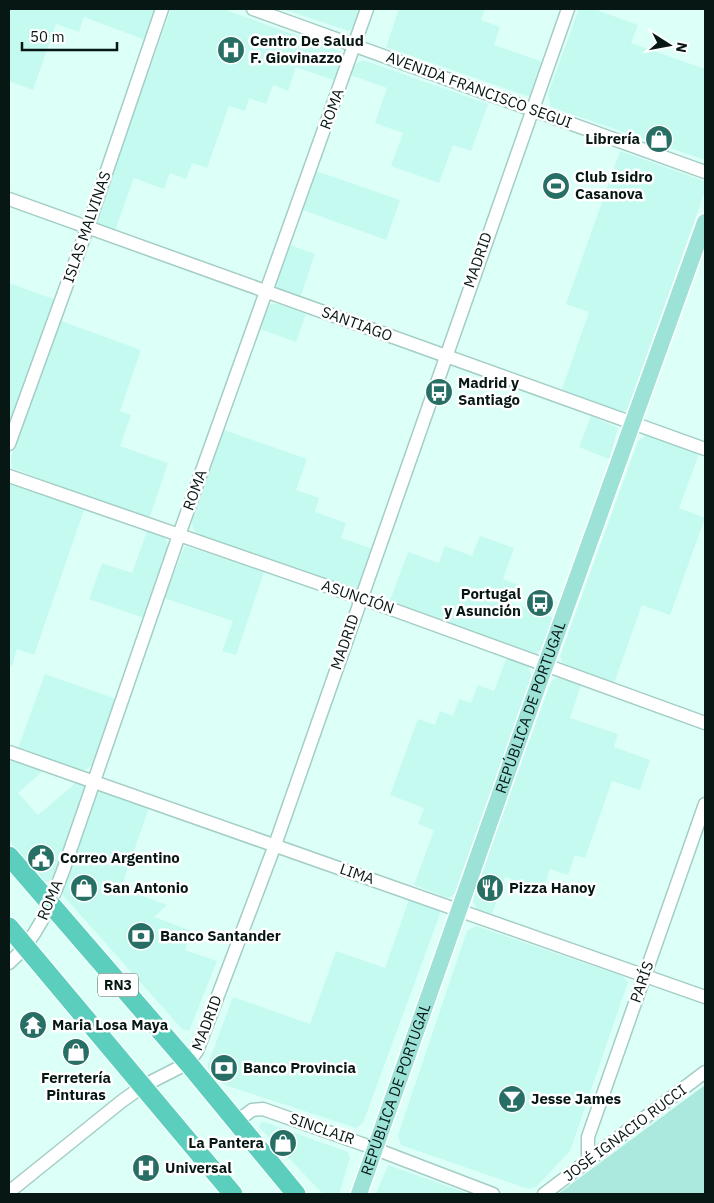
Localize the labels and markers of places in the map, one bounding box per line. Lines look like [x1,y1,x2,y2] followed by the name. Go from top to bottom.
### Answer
[250,31,364,67] place label: Centro De Salud F. Giovinazzo
[216,35,246,65] hospital icon: Centro De Salud F. Giovinazzo
[644,124,674,154] shop icon: Librería
[585,129,640,148] place label: Librería
[575,167,653,203] place label: Club Isidro Casanova
[541,171,571,201] sports icon: Club Isidro Casanova
[458,373,520,409] place label: Madrid y Santiago
[424,377,454,407] bus stop icon: Madrid y Santiago
[444,584,521,620] place label: Portugal y Asunción
[525,588,555,618] bus stop icon: Portugal y Asunción
[26,843,56,873] public building icon: Correo Argentino
[60,848,180,867] place label: Correo Argentino
[69,873,99,903] shop icon: San Antonio
[475,873,505,903] restaurant icon: Pizza Hanoy
[103,878,188,897] place label: San Antonio
[509,878,595,897] place label: Pizza Hanoy
[126,921,156,951] bank icon: Banco Santander
[160,926,281,945] place label: Banco Santander
[18,1010,48,1040] temple icon: Maria Losa Maya
[52,1015,169,1034] place label: Maria Losa Maya
[61,1037,91,1067] shop icon: Ferretería Pinturas
[209,1053,239,1083] bank icon: Banco Provincia
[243,1058,357,1077] place label: Banco Provincia
[41,1068,112,1104] place label: Ferretería Pinturas
[497,1084,527,1114] bar icon: Jesse James
[531,1089,622,1108] place label: Jesse James
[268,1128,298,1158] shop icon: La Pantera
[188,1133,264,1152] place label: La Pantera
[131,1153,161,1183] hospital icon: Universal
[165,1158,232,1177] place label: Universal

